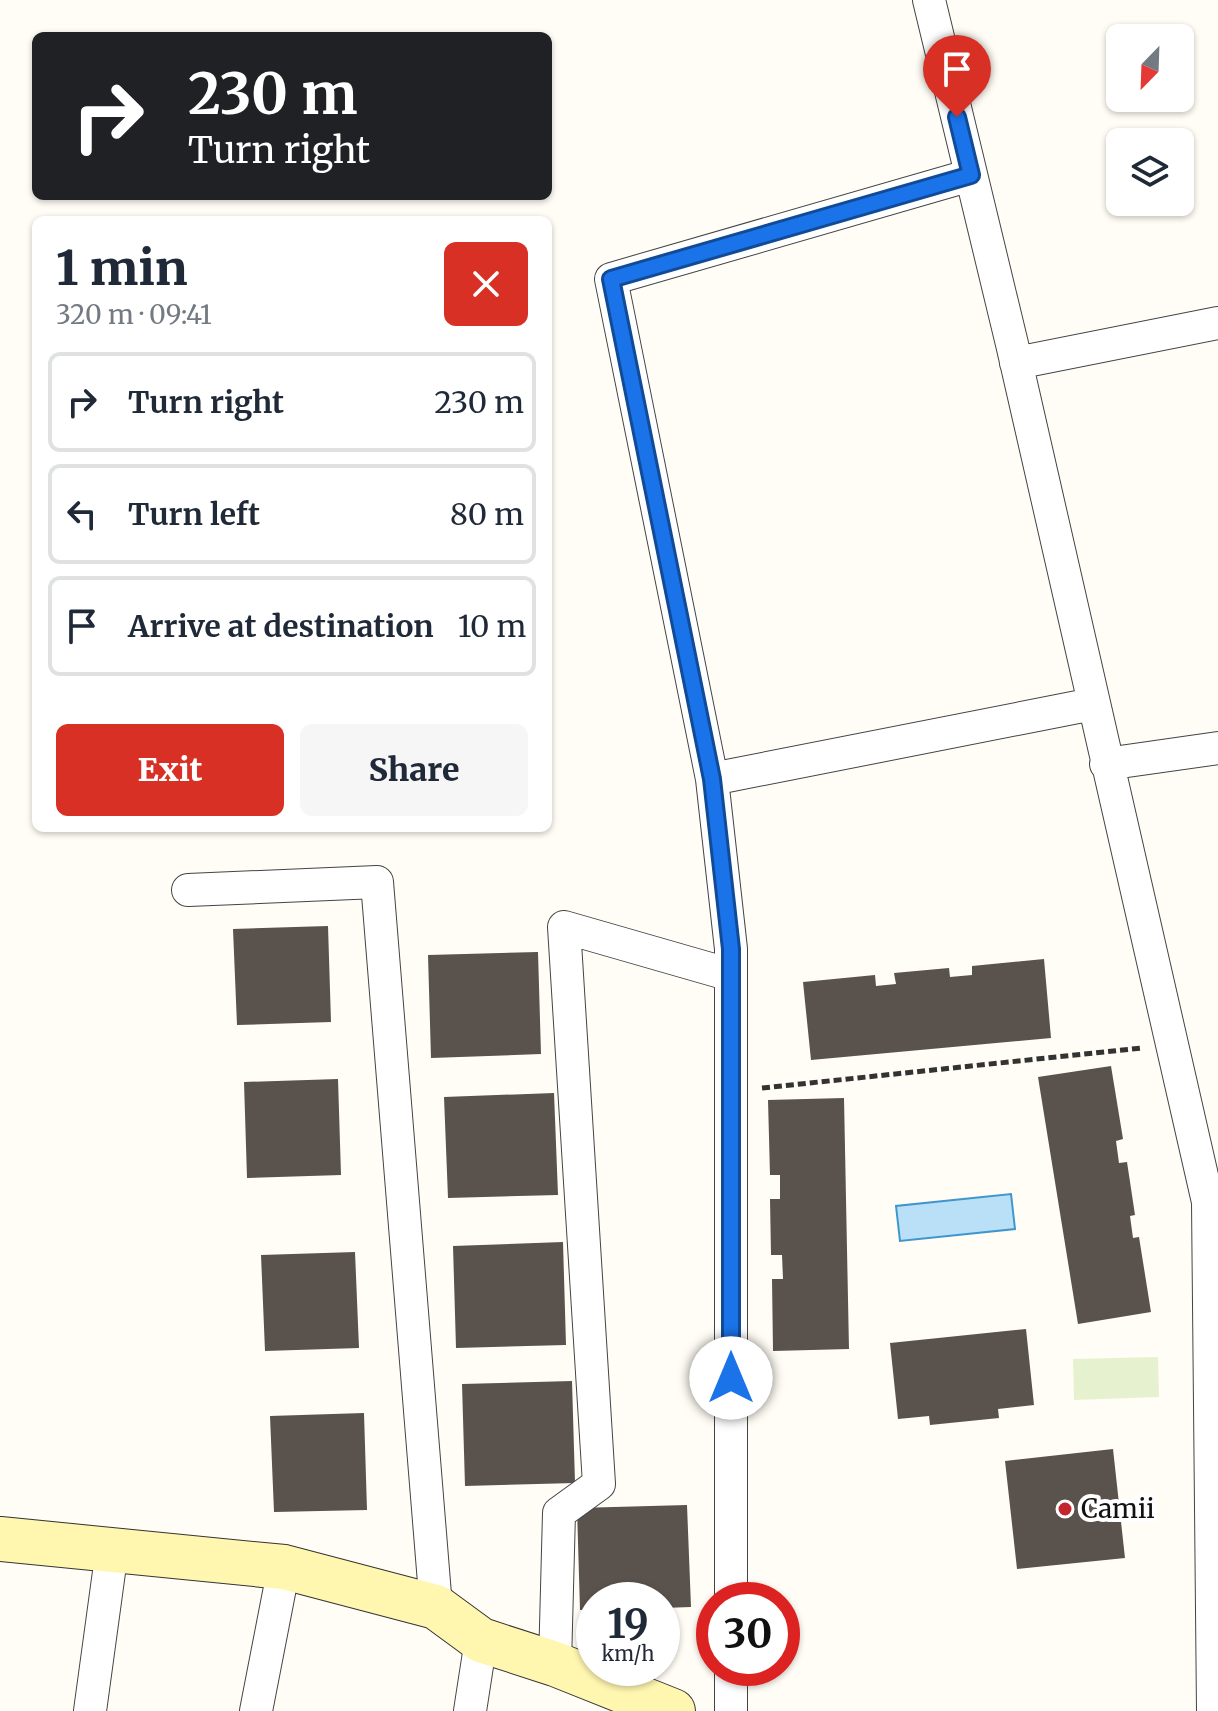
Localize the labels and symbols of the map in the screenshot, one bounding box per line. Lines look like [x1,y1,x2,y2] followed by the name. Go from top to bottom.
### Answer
[1106,24,1194,112] north arrow
[923,35,991,117] pin
[689,1336,773,1420] position arrow
[1081,1492,1155,1525] place label: Camii
[1056,1500,1074,1518] marker: Camii
[696,1582,800,1686] speed limit sign: 30

